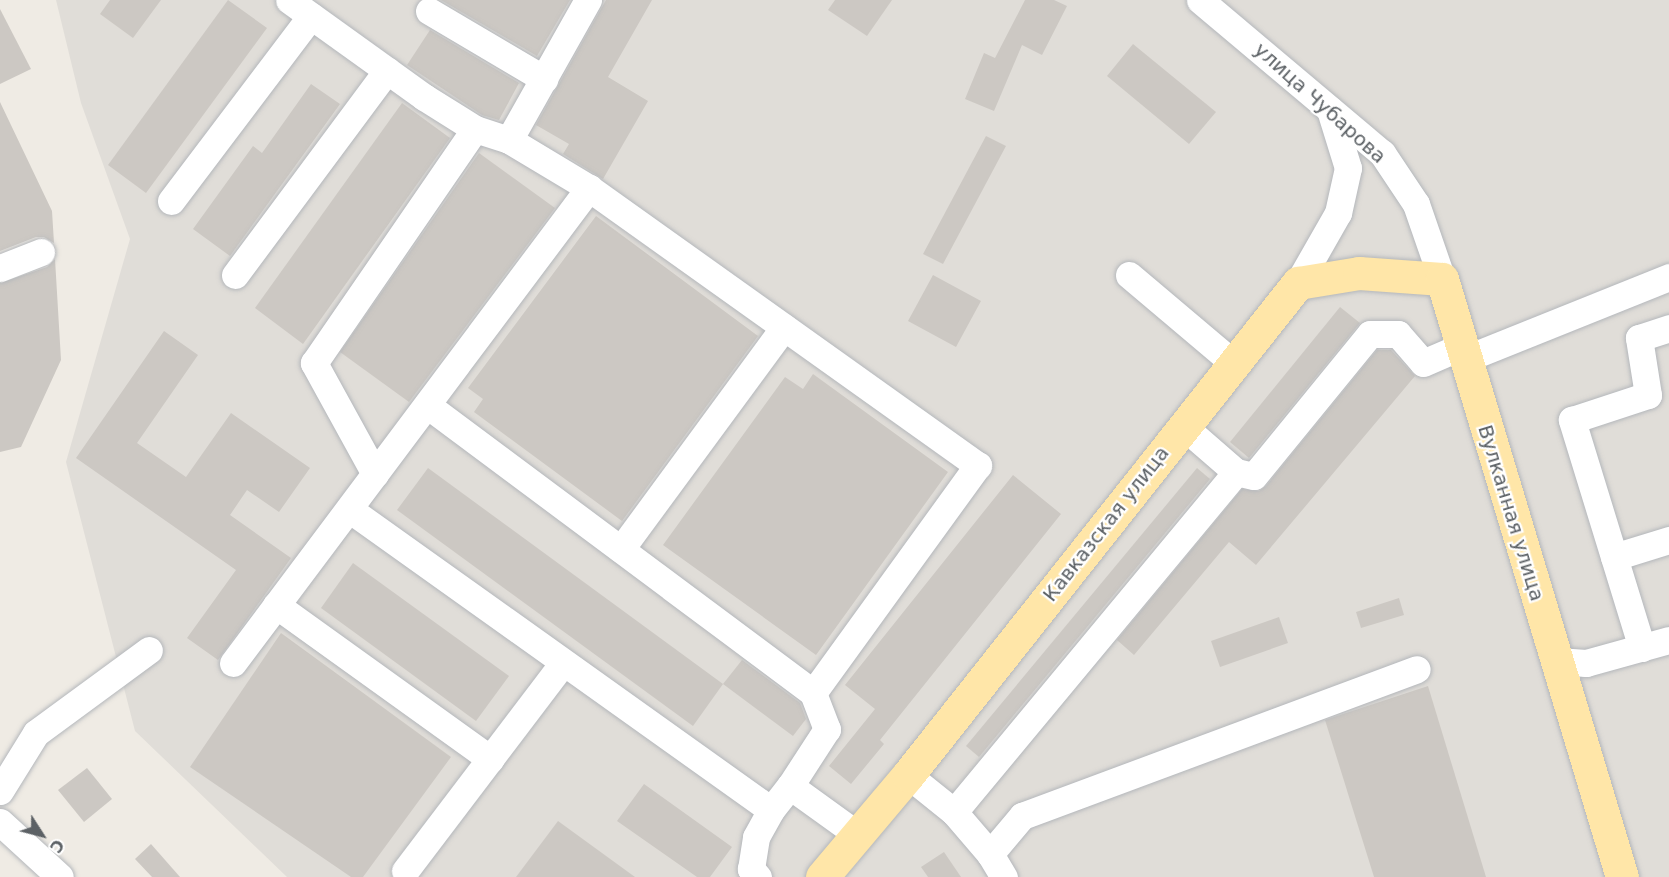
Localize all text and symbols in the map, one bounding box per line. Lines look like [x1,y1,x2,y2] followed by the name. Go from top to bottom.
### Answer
[1249,38,1391,168] street label: улица Чубарова
[1473,422,1549,604] street label: Вулканная улица
[1038,442,1174,606] street label: Кавказская улица
[12,805,72,865] north arrow
[46,836,68,856] text: С

